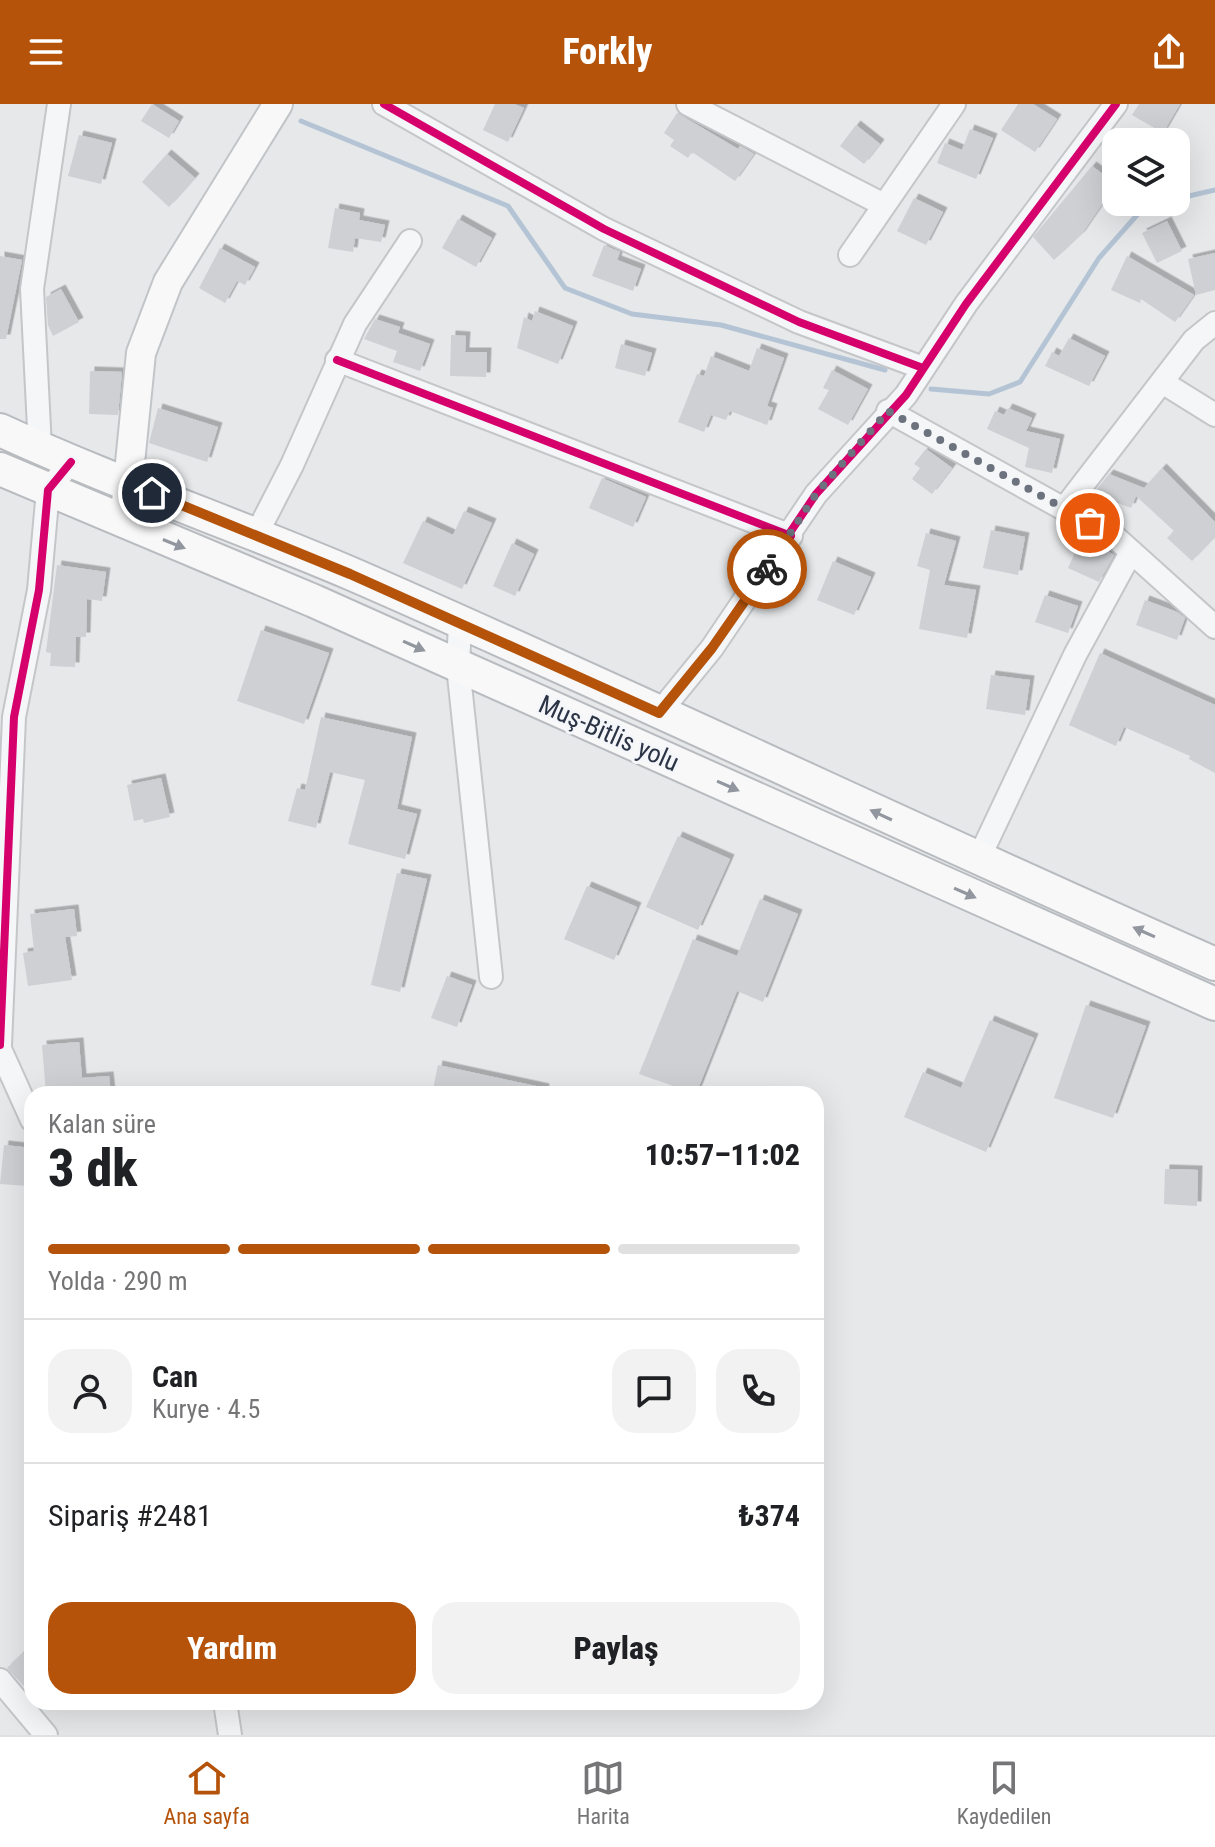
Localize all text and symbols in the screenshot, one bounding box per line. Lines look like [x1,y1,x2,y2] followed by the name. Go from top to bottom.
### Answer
[24,30,68,74] icon: menu
[1147,30,1191,74] icon: share
[563,31,652,73] text: Forkly
[1102,128,1190,216] map controls
[1102,128,1190,216] button: layers
[118,459,186,527] pin
[130,471,174,515] icon: home
[1056,489,1124,557] pin
[1068,501,1112,545] icon: bag
[727,529,807,609] courier
[162,538,186,551] one-way arrow
[745,547,789,591] icon: bike
[402,639,425,652] one-way arrow
[534,689,684,777] street label: Muş-Bitlis yolu
[716,780,739,793] one-way arrow
[869,808,892,822] one-way arrow
[953,886,977,899] one-way arrow
[1132,926,1155,939] one-way arrow
[48,1109,156,1139] text: Kalan süre
[645,1137,800,1172] text: 10:57–11:02
[48,1138,137,1199] text: 3 dk
[48,1266,188,1296] text: Yolda · 290 m
[48,1349,132,1433] button: person
[612,1349,696,1433] button: chat
[716,1349,800,1433] button: phone
[152,1359,198,1394] text: Can
[152,1394,260,1424] text: Kurye · 4.5
[48,1498,212,1533] text: Sipariş #2481
[738,1498,800,1533] text: ₺374
[48,1602,416,1694] button: Yardım
[432,1602,800,1694] button: Paylaş
[164,1756,250,1829] tab: Ana sayfa
[577,1756,630,1829] tab: Harita
[957,1756,1051,1829] tab: Kaydedilen

